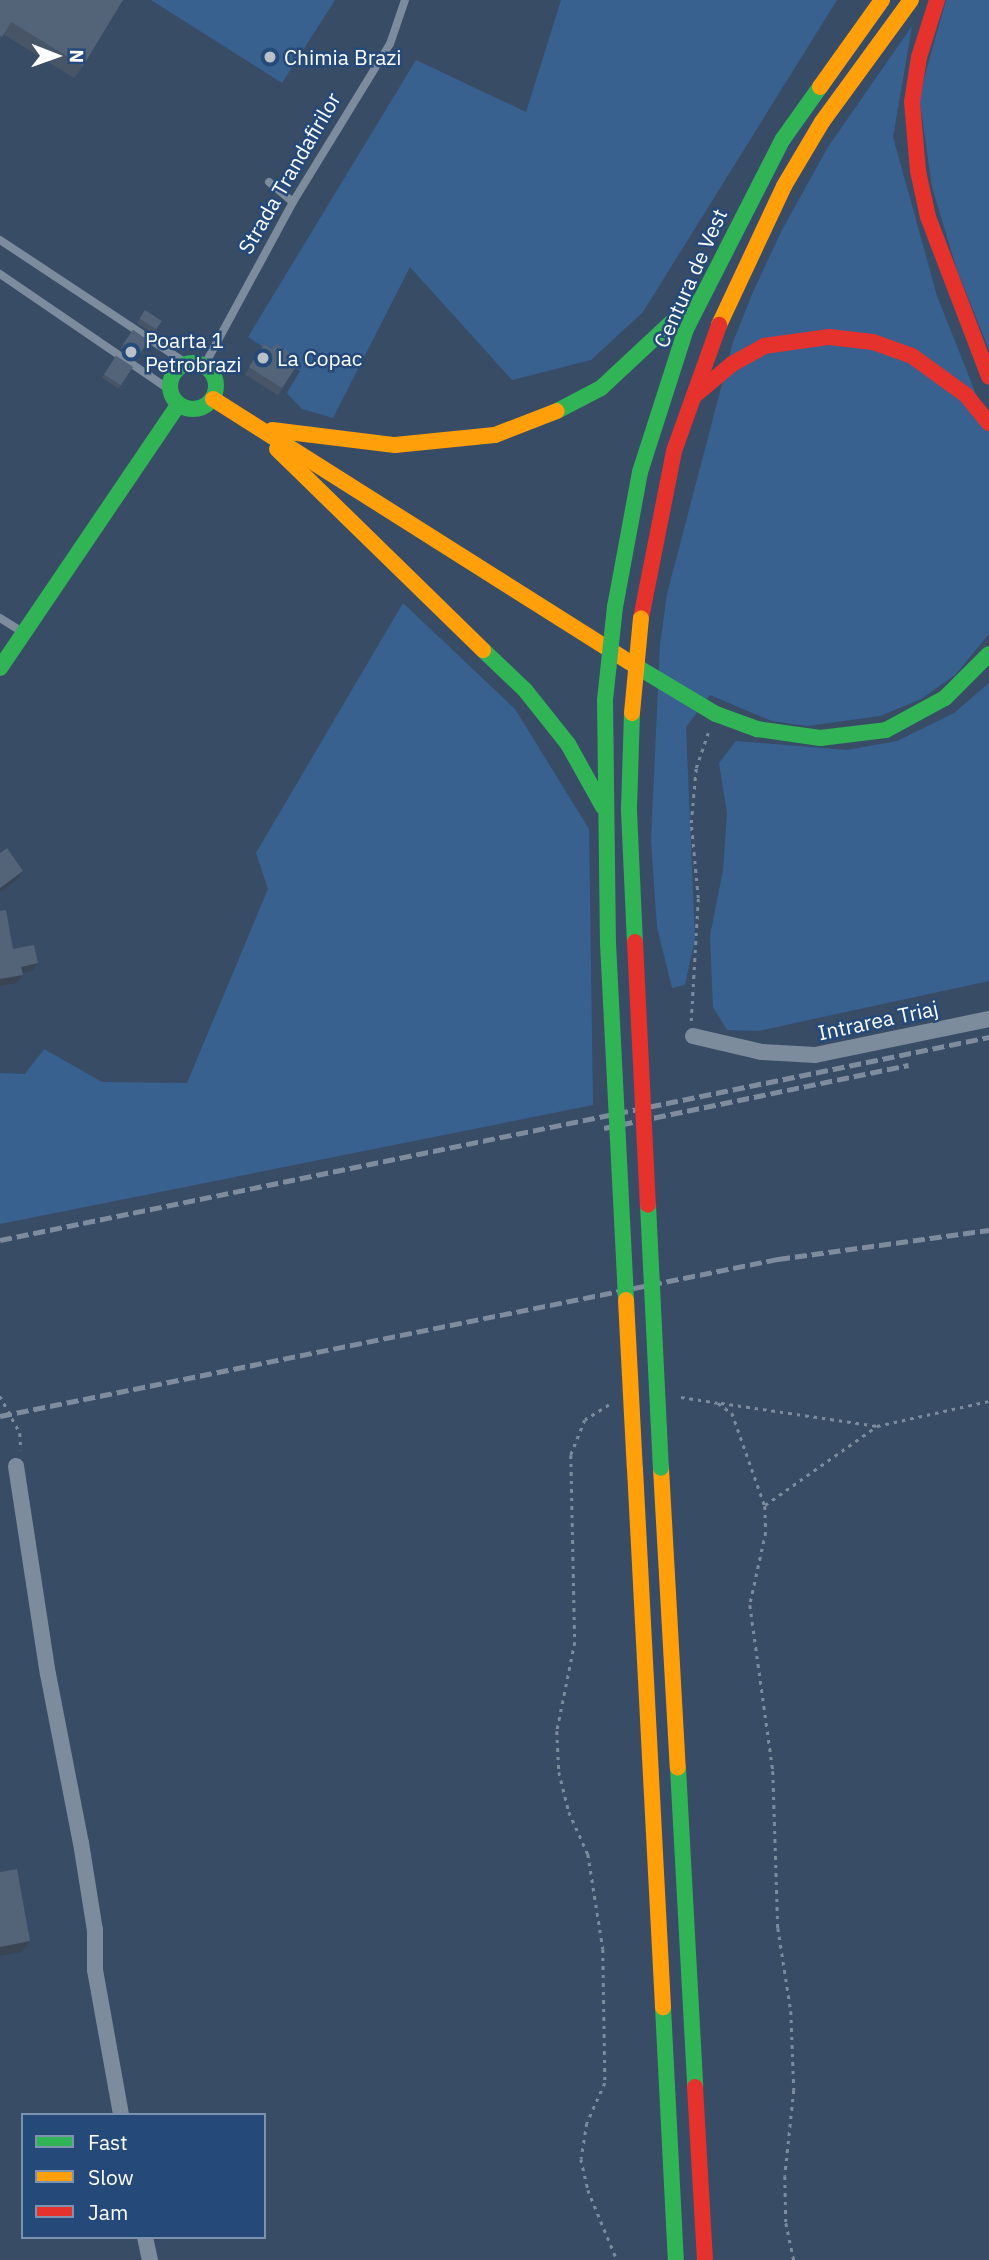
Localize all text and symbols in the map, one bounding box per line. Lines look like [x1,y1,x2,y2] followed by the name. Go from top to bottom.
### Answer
[21,21,91,91] north arrow
[284,44,402,70] place label: Chimia Brazi
[65,49,89,63] text: N
[262,49,278,65] marker: Chimia Brazi
[233,88,345,258] street label: Strada Trandafirilor
[648,205,732,351] street label: Centura de Vest
[145,327,242,377] place label: Poarta 1 Petrobrazi
[123,344,139,360] marker: Poarta 1 Petrobrazi
[277,345,362,371] place label: La Copac
[255,350,271,366] marker: La Copac
[816,995,940,1045] street label: Intrarea Triaj
[21,2113,266,2239] legend
[88,2128,128,2156] text: Fast
[88,2163,134,2191] text: Slow
[88,2198,128,2226] text: Jam

